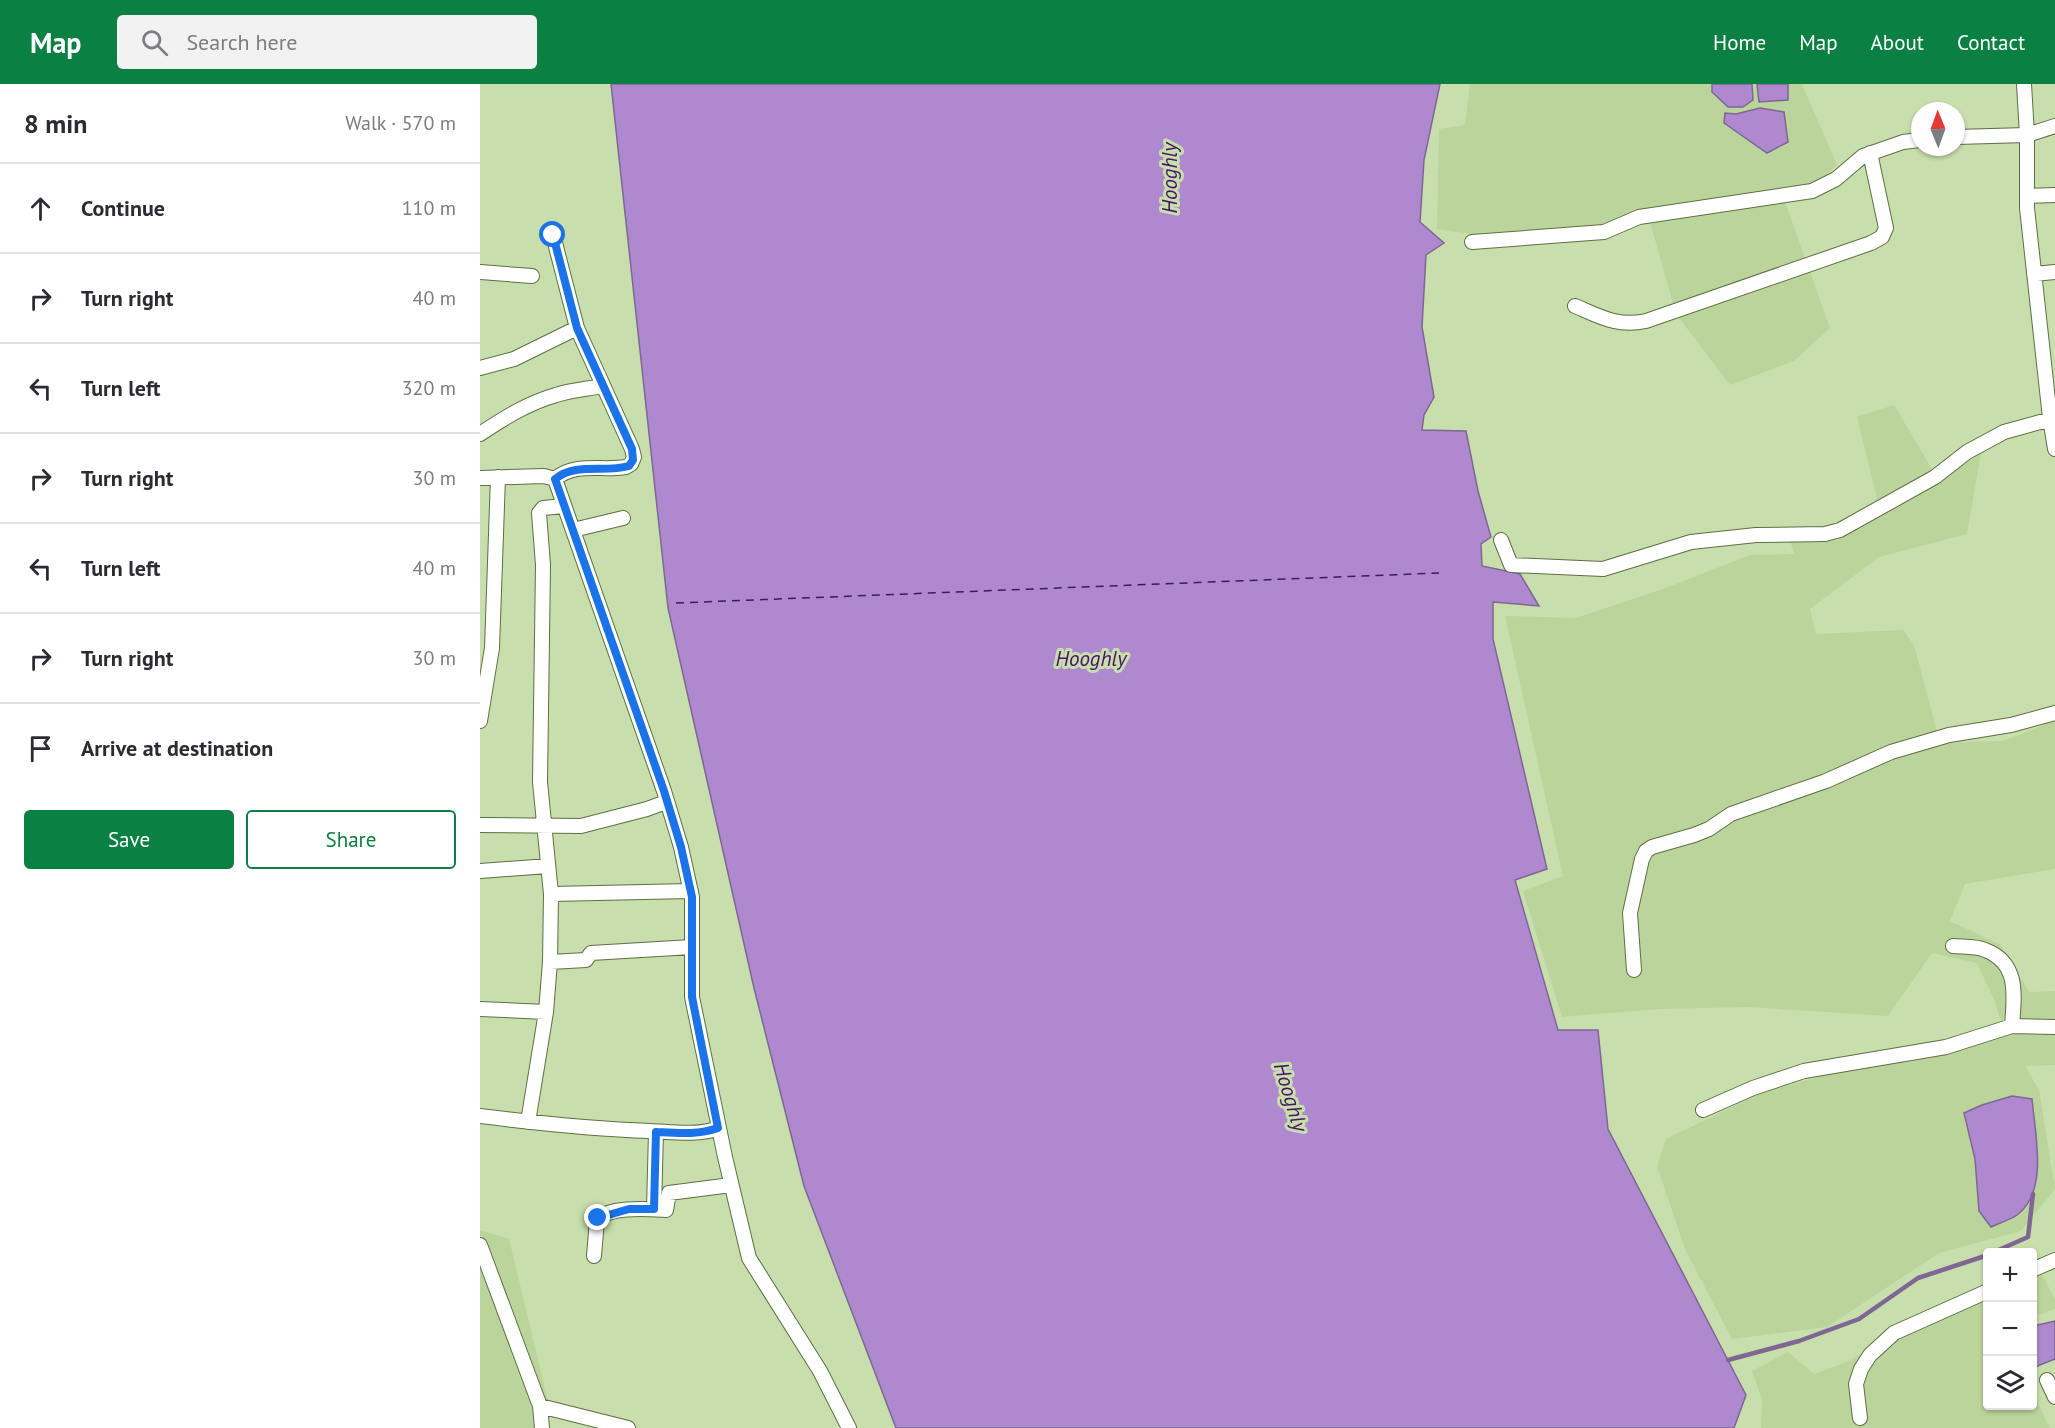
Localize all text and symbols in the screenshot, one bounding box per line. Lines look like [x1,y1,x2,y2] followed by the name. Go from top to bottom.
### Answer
[117,15,537,69] search box
[30,24,81,61] text: Map
[138,26,171,59] icon: search
[186,28,297,56] text: Search here
[1713,29,1766,56] text: Home
[1799,29,1838,56] text: Map
[1871,29,1924,56] text: About
[1957,29,2025,56] text: Contact
[1911,102,1965,156] north arrow
[24,107,87,140] text: 8 min
[345,110,456,136] text: Walk · 570 m
[1156,141,1183,213] water label: Hooghly
[24,192,57,225] icon: ahead
[81,194,165,222] text: Continue
[402,195,456,221] text: 110 m
[539,221,565,247] route start
[24,282,57,315] icon: right
[81,284,173,312] text: Turn right
[413,285,456,311] text: 40 m
[24,372,57,405] icon: left
[81,374,161,402] text: Turn left
[402,375,456,401] text: 320 m
[24,462,57,495] icon: right
[81,464,173,492] text: Turn right
[413,465,456,491] text: 30 m
[24,552,57,585] icon: left
[81,554,161,582] text: Turn left
[413,555,456,581] text: 40 m
[24,642,57,675] icon: right
[81,644,173,672] text: Turn right
[413,645,456,671] text: 30 m
[1056,645,1128,672] water label: Hooghly
[24,732,57,765] icon: arrive
[81,734,273,762] text: Arrive at destination
[24,810,234,869] button: Save
[246,810,456,869] button: Share
[1268,1059,1315,1137] water label: Hooghly
[584,1204,610,1230] route end
[1983,1248,2037,1410] map controls
[1983,1248,2037,1302] button: +
[1983,1302,2037,1356] button: −
[1983,1356,2037,1410] button: layers

